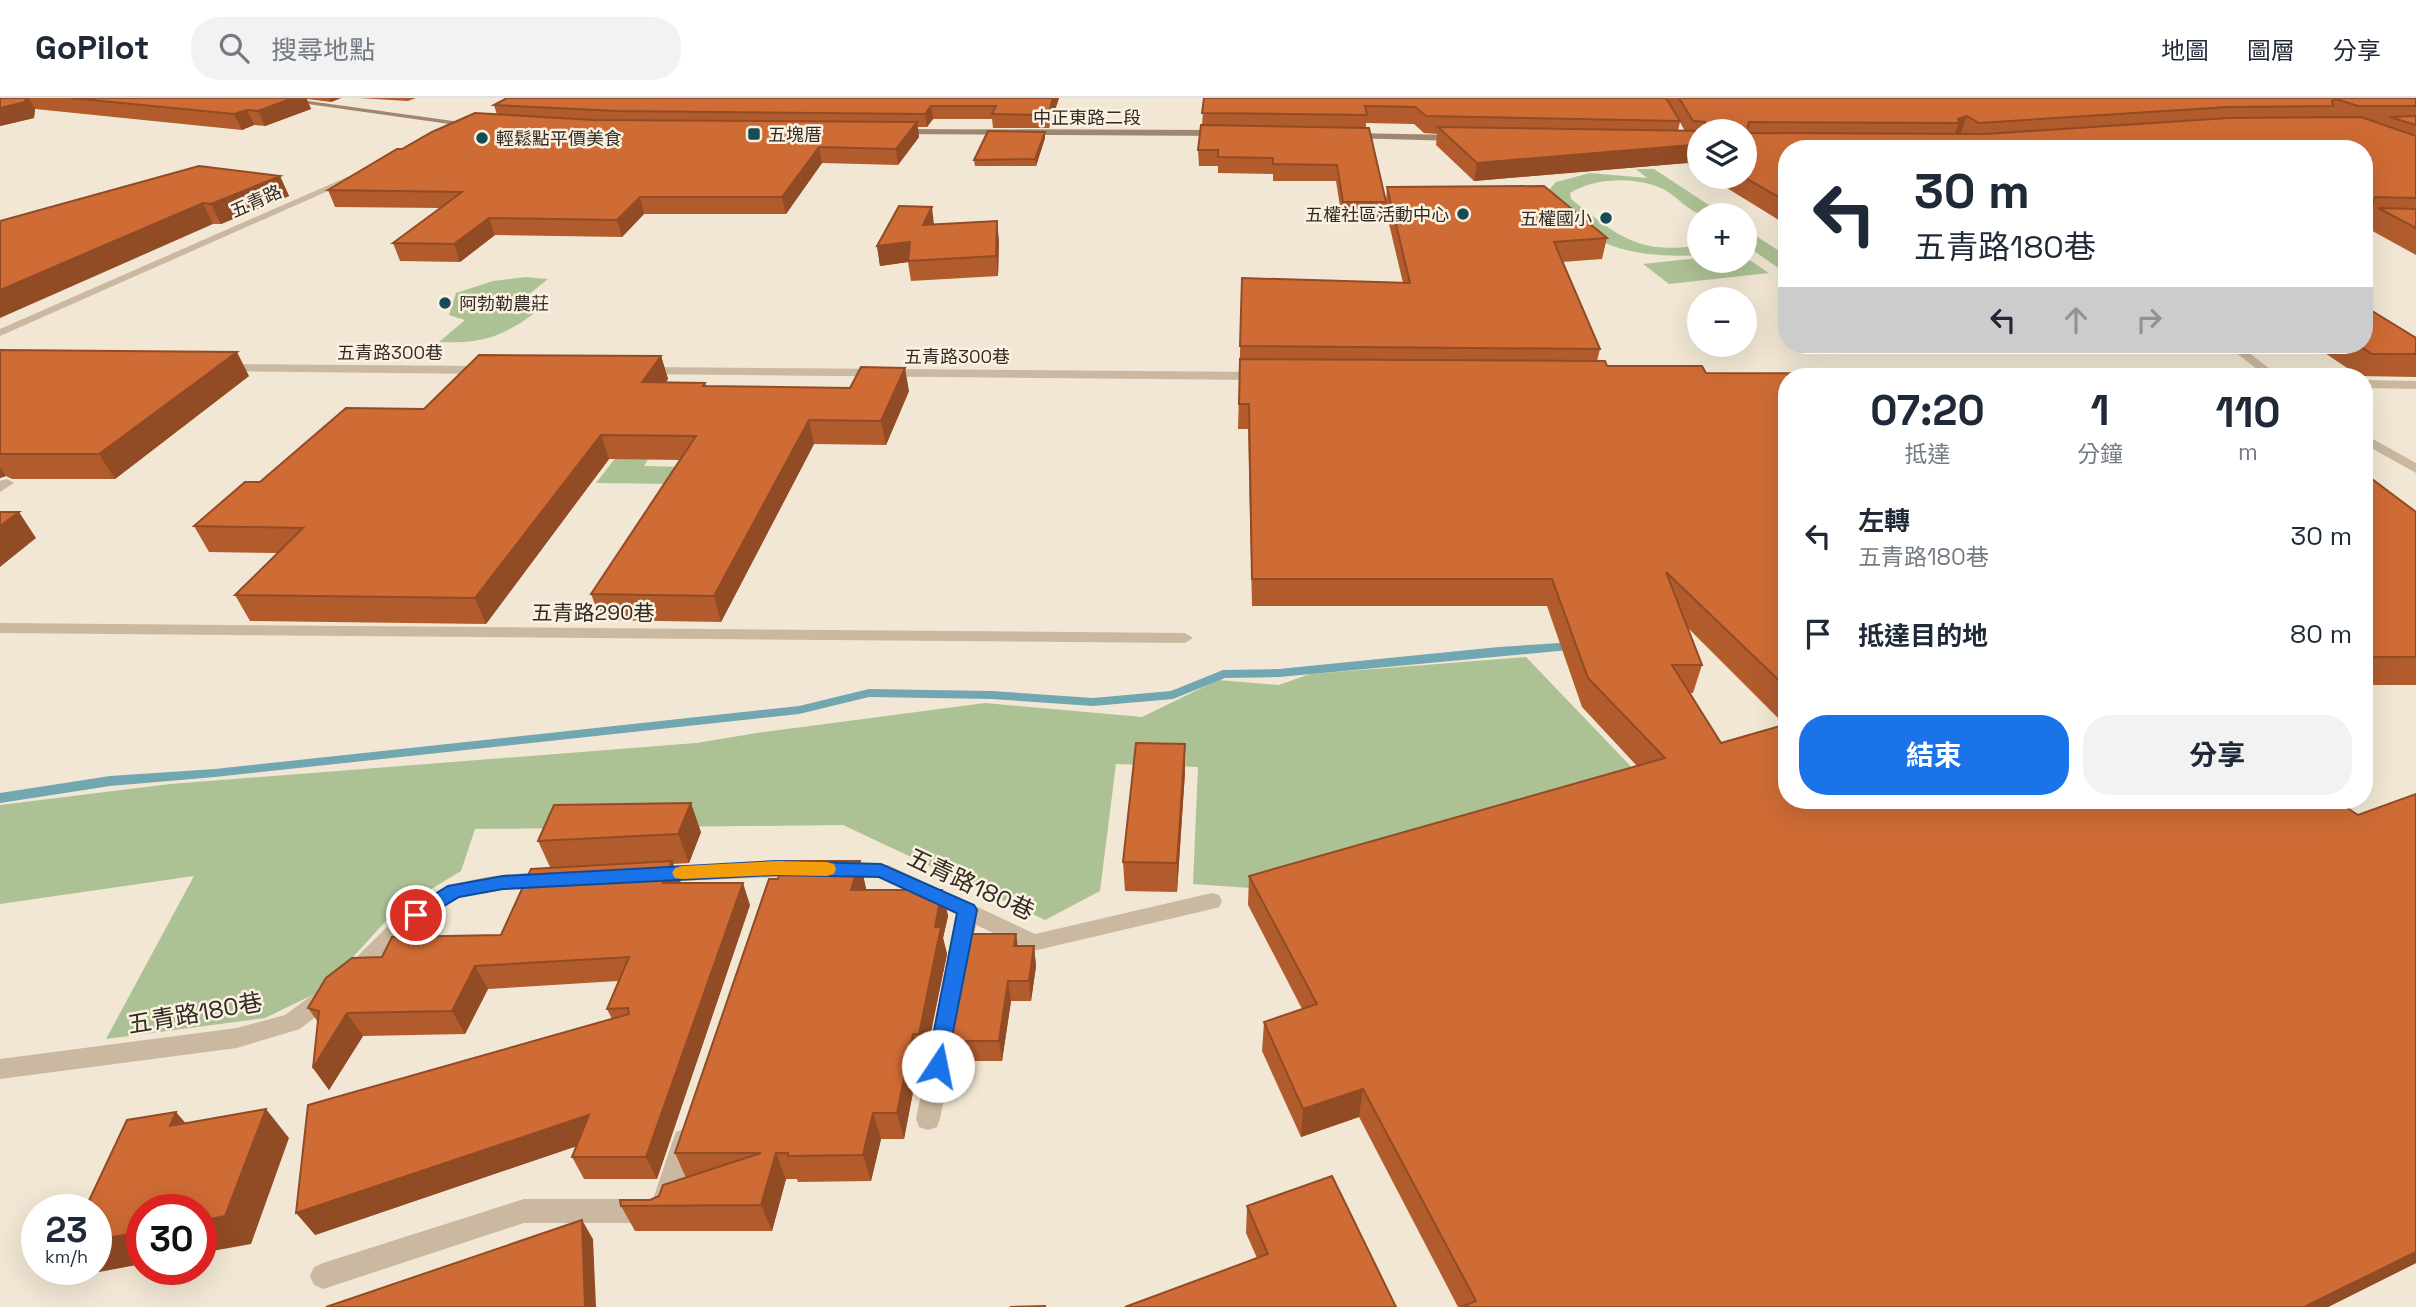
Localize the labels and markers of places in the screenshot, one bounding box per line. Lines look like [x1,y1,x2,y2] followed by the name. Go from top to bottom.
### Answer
[768,123,822,146] place label: 五塊厝
[746,126,762,142] marker: 五塊厝
[496,127,622,150] place label: 輕鬆點平價美食
[474,130,490,146] marker: 輕鬆點平價美食
[1305,203,1449,226] place label: 五權社區活動中心
[1455,206,1471,222] marker: 五權社區活動中心
[1520,207,1592,230] place label: 五權國小
[1598,210,1614,226] marker: 五權國小
[459,292,549,315] place label: 阿勃勒農莊
[437,295,453,311] marker: 阿勃勒農莊
[386,885,446,945] pin

